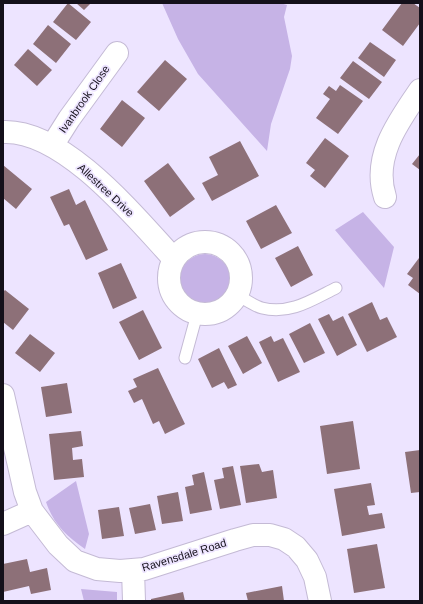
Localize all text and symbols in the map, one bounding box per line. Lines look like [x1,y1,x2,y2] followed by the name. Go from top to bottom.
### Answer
[56,63,112,135] street label: Ivanbrook Close
[76,161,136,219] street label: Allestree Drive
[140,536,228,574] street label: Ravensdale Road

